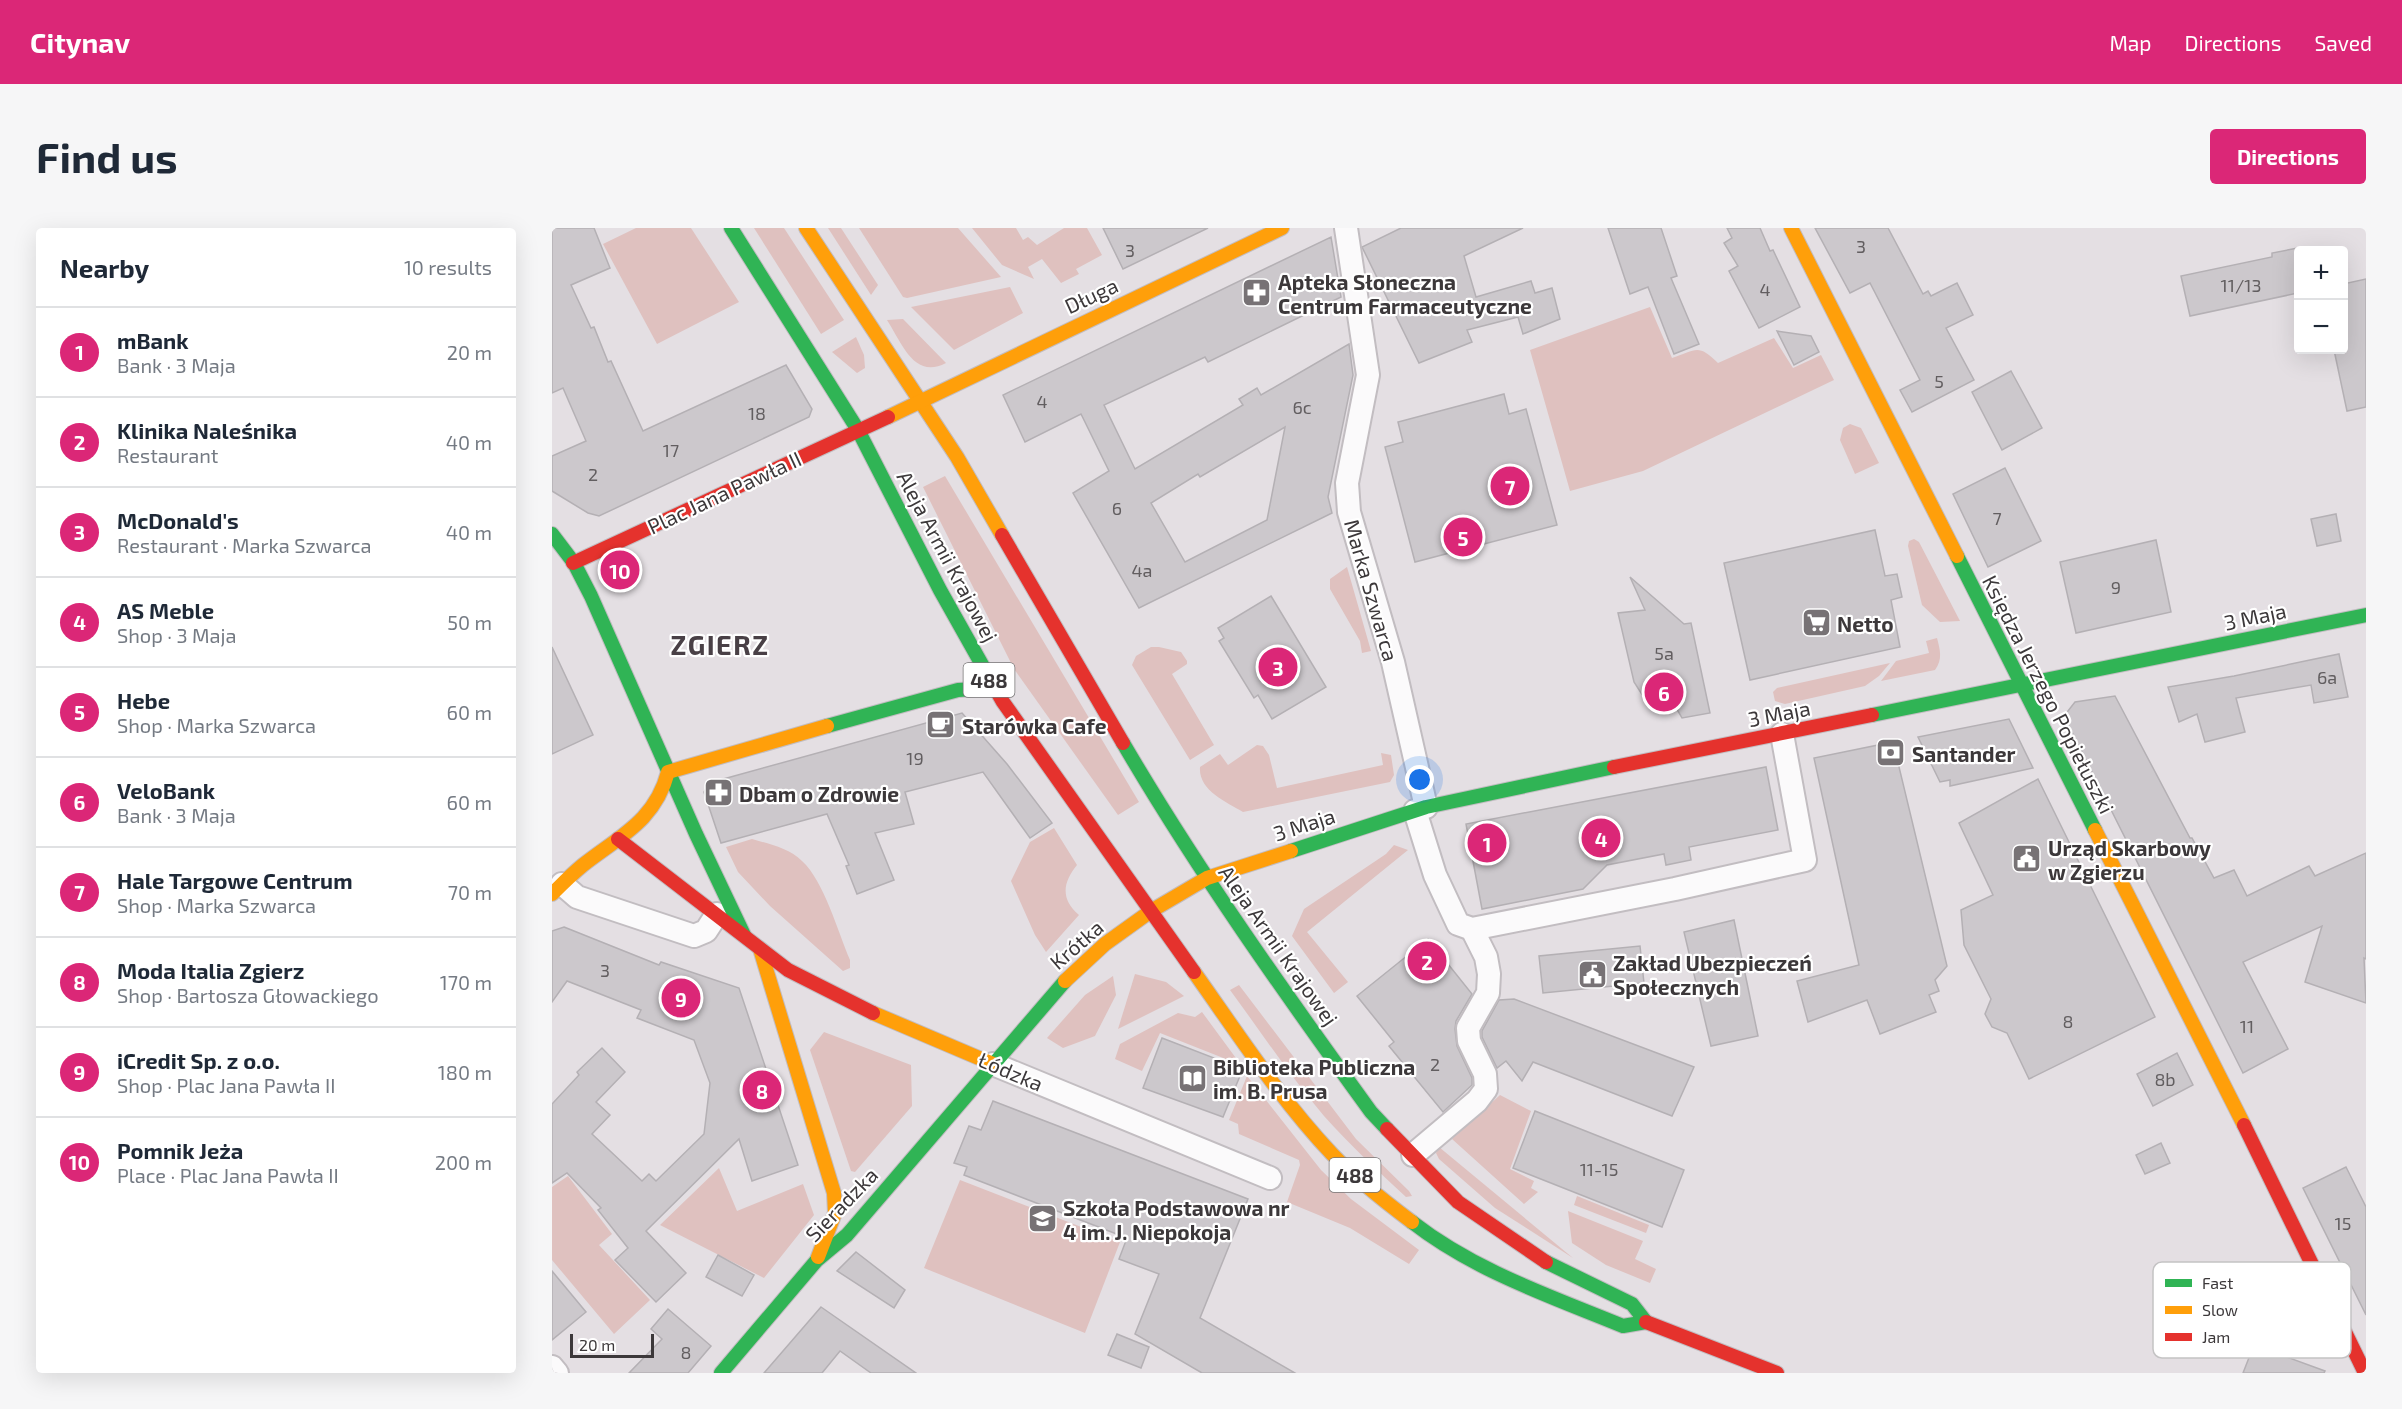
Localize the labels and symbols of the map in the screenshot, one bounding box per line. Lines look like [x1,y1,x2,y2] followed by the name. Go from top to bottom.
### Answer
[1856,235,1866,257] house number: 3
[1125,239,1135,261] house number: 3
[1278,269,1532,319] place label: Apteka Słoneczna Centrum Farmaceutyczne
[1060,272,1122,318] street label: Długa
[2221,274,2261,296] house number: 11/13
[1241,277,1273,309] pharmacy icon: Apteka Słoneczna Centrum Farmaceutyczne
[1759,278,1771,300] house number: 4
[1934,370,1944,392] house number: 5
[1036,390,1048,412] house number: 4
[1292,396,1312,418] house number: 6c
[748,402,766,424] house number: 18
[663,439,679,461] house number: 17
[643,445,805,539] street label: Plac Jana Pawła II
[588,463,598,485] house number: 2
[1490,464,1530,508] pin: 7
[892,466,1004,646] street label: Aleja Armii Krajowej
[1112,497,1122,519] house number: 6
[1992,507,2002,529] house number: 7
[1444,514,1482,560] pin: 5
[1340,516,1404,664] street label: Marka Szwarca
[600,548,640,592] pin: 10
[1132,559,1152,581] house number: 4a
[1978,571,2120,817] street label: Księdza Jerzego Popiełuszki
[2111,576,2121,598] house number: 9
[2222,597,2289,636] street label: 3 Maja
[1800,607,1832,639] supermarket icon: Netto
[1837,611,1894,636] place label: Netto
[671,628,769,660] district label: ZGIERZ
[1654,642,1674,664] house number: 5a
[1258,644,1298,690] pin: 3
[964,663,1014,697] road number: 488
[2317,666,2337,688] house number: 6a
[1644,670,1684,714] pin: 6
[1746,695,1813,732] street label: 3 Maja
[925,709,957,741] cafe icon: Starówka Cafe
[962,713,1107,738] place label: Starówka Cafe
[1875,737,1907,769] bank icon: Santander
[1912,741,2015,766] place label: Santander
[906,747,924,769] house number: 19
[1405,765,1434,794] your location
[702,777,734,809] pharmacy icon: Dbam o Zdrowie
[739,781,899,806] place label: Dbam o Zdrowie
[1270,802,1338,847] street label: 3 Maja
[1582,816,1620,860] pin: 4
[1468,820,1506,866] pin: 1
[2048,835,2211,884] place label: Urząd Skarbowy w Zgierzu
[2011,843,2043,875] public building icon: Urząd Skarbowy w Zgierzu
[1214,860,1344,1030] street label: Aleja Armii Krajowej
[1044,914,1108,974] street label: Krótka
[1408,938,1446,984] pin: 2
[1613,950,1812,1000] place label: Zakład Ubezpieczeń Społecznych
[1576,958,1608,990] public building icon: Zakład Ubezpieczeń Społecznych
[600,959,610,981] house number: 3
[662,976,700,1020] pin: 9
[2063,1010,2073,1032] house number: 8
[2240,1015,2254,1037] house number: 11
[975,1046,1047,1096] street label: Łódzka
[1430,1053,1440,1075] house number: 2
[1213,1054,1415,1103] place label: Biblioteka Publiczna im. B. Prusa
[1176,1062,1208,1094] library icon: Biblioteka Publiczna im. B. Prusa
[742,1068,782,1112] pin: 8
[2154,1068,2176,1090] house number: 8b
[1330,1158,1380,1192] road number: 488
[1580,1158,1618,1180] house number: 11-15
[800,1162,882,1246] street label: Sieradzka
[1063,1195,1290,1244] place label: Szkoła Podstawowa nr 4 im. J. Niepokoja
[1026,1203,1058,1235] school or university icon: Szkoła Podstawowa nr 4 im. J. Niepokoja
[2335,1212,2351,1234] house number: 15
[2153,1262,2351,1358] legend
[2202,1273,2233,1292] text: Fast
[2202,1300,2238,1319] text: Slow
[2202,1327,2230,1346] text: Jam
[570,1331,654,1358] scale bar
[681,1341,691,1363] house number: 8

